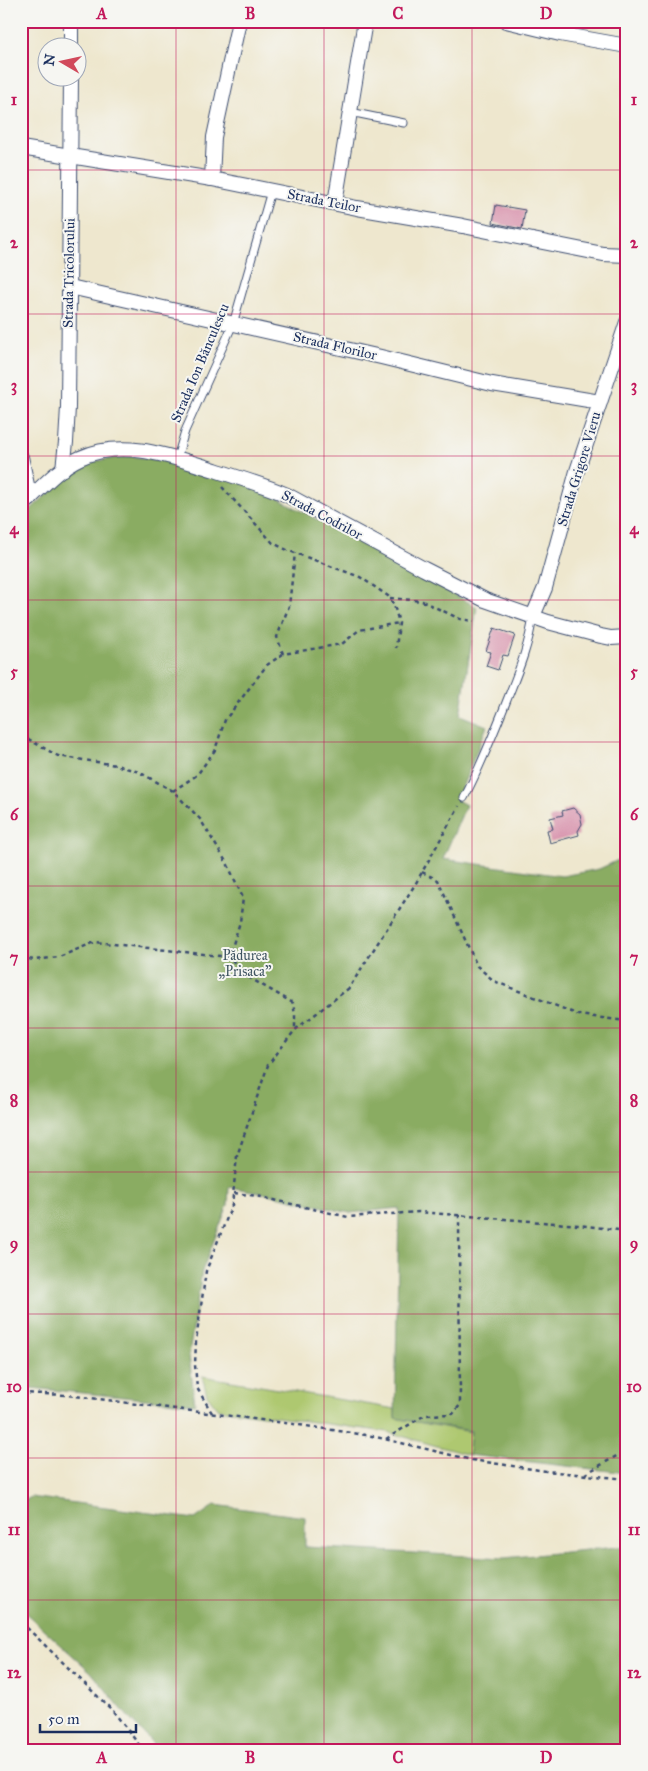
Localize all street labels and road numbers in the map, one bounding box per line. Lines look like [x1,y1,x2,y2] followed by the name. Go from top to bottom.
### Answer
[286,186,363,217] street label: Strada Teilor
[60,218,78,328] street label: Strada Tricolorului
[167,300,233,425] street label: Strada Ion Bănculescu
[292,328,379,364] street label: Strada Florilor
[553,409,605,528] street label: Strada Grigore Vieru
[279,487,366,544] street label: Strada Codrilor

